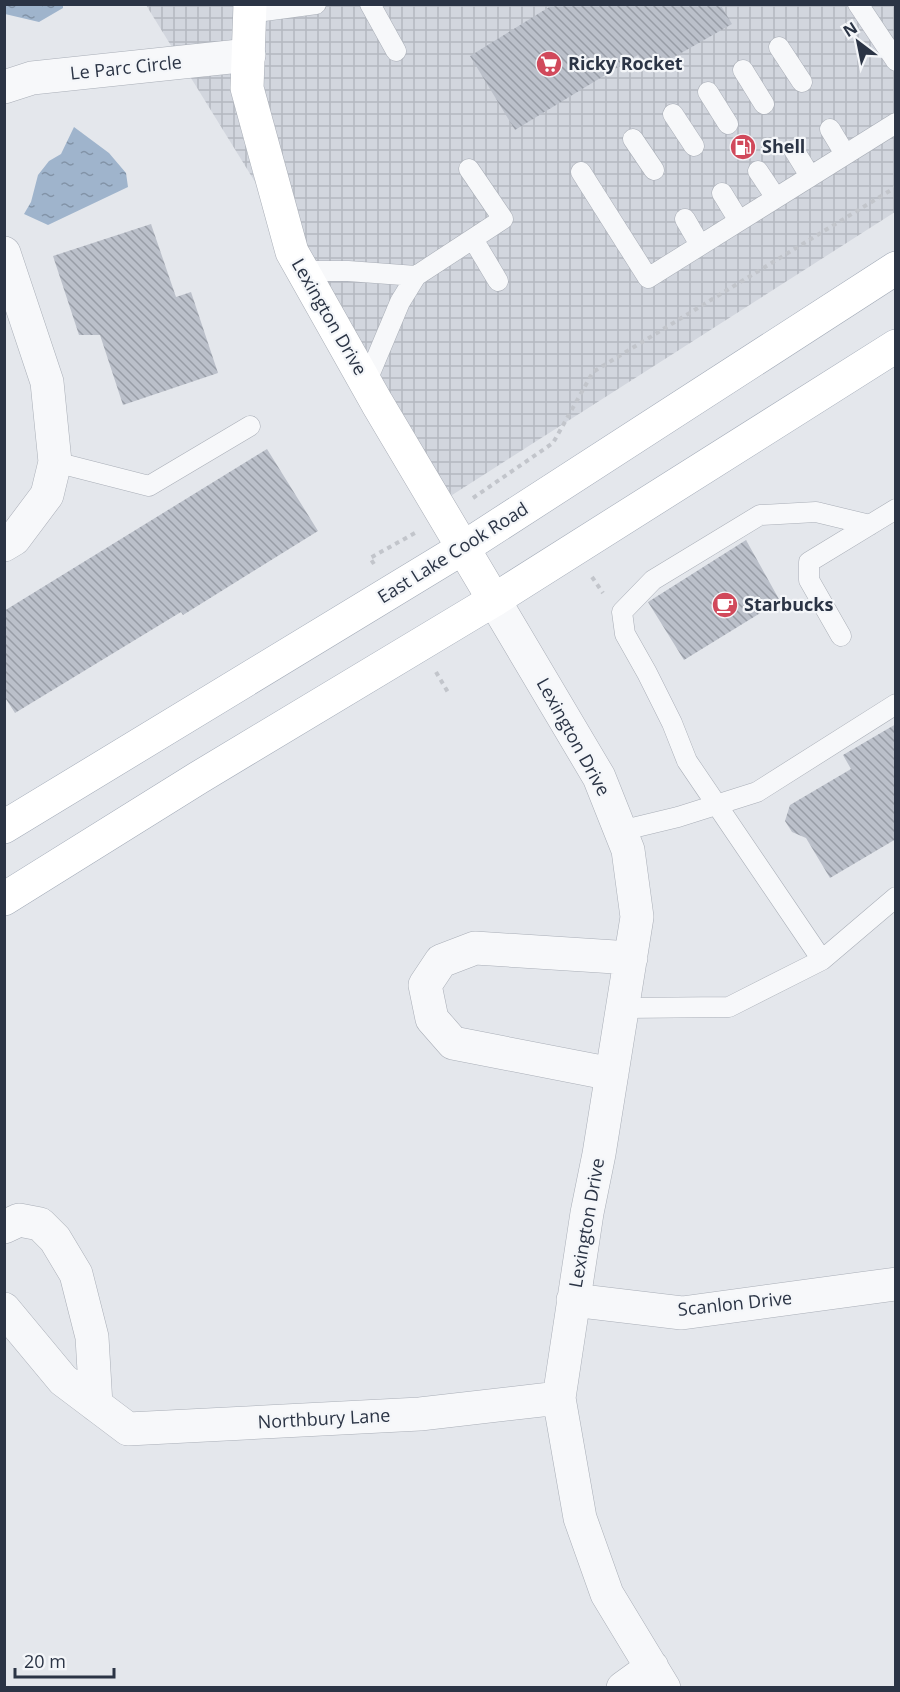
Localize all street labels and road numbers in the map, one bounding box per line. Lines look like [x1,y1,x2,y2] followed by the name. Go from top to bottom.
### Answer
[69,49,183,85] street label: Le Parc Circle
[287,254,373,379] street label: Lexington Drive
[373,496,532,608] street label: East Lake Cook Road
[532,673,616,800] street label: Lexington Drive
[563,1156,609,1290] street label: Lexington Drive
[677,1285,793,1321] street label: Scanlon Drive
[257,1403,391,1433] street label: Northbury Lane

